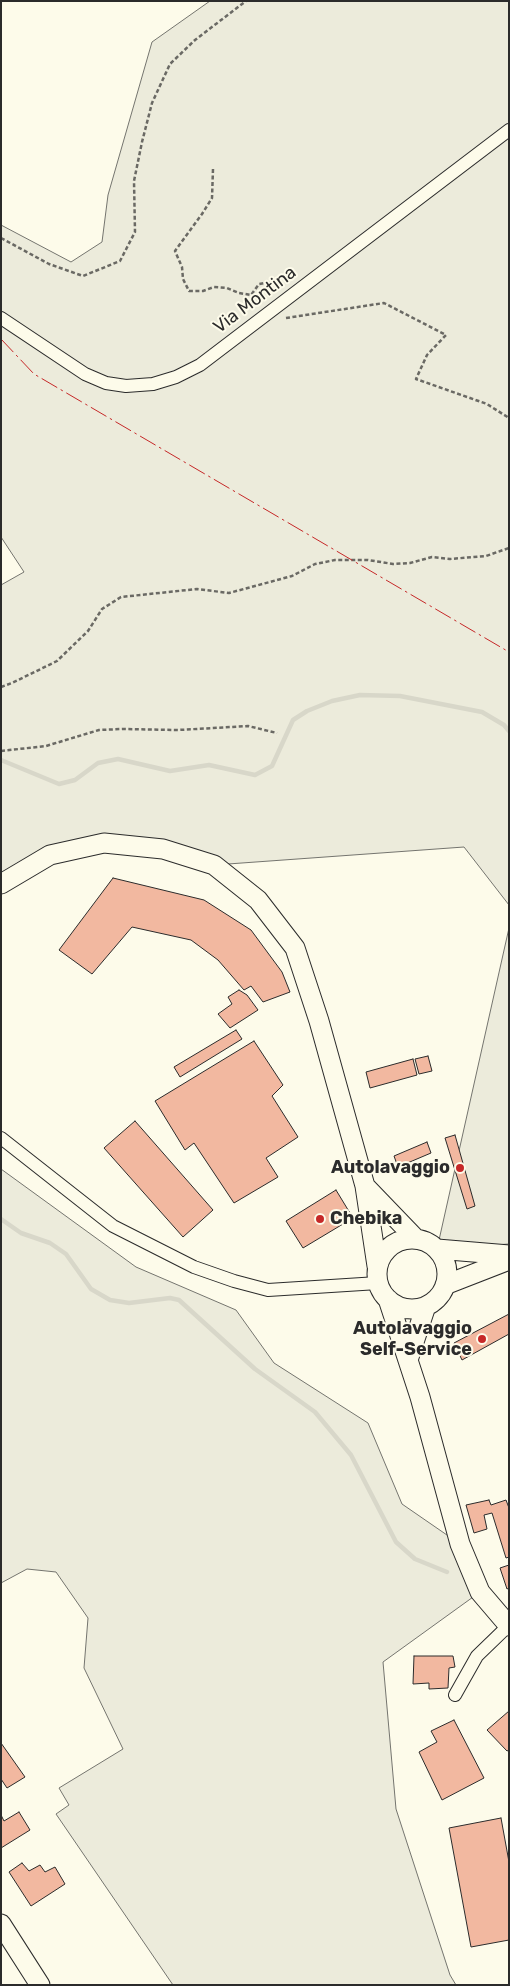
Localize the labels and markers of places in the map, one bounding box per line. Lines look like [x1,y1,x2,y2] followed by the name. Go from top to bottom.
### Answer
[331,1157,450,1179] place label: Autolavaggio
[454,1162,466,1174] marker: Autolavaggio
[330,1208,402,1230] place label: Chebika
[314,1213,326,1225] marker: Chebika
[353,1318,472,1360] place label: Autolavaggio Self-Service
[476,1333,488,1345] marker: Autolavaggio Self-Service

